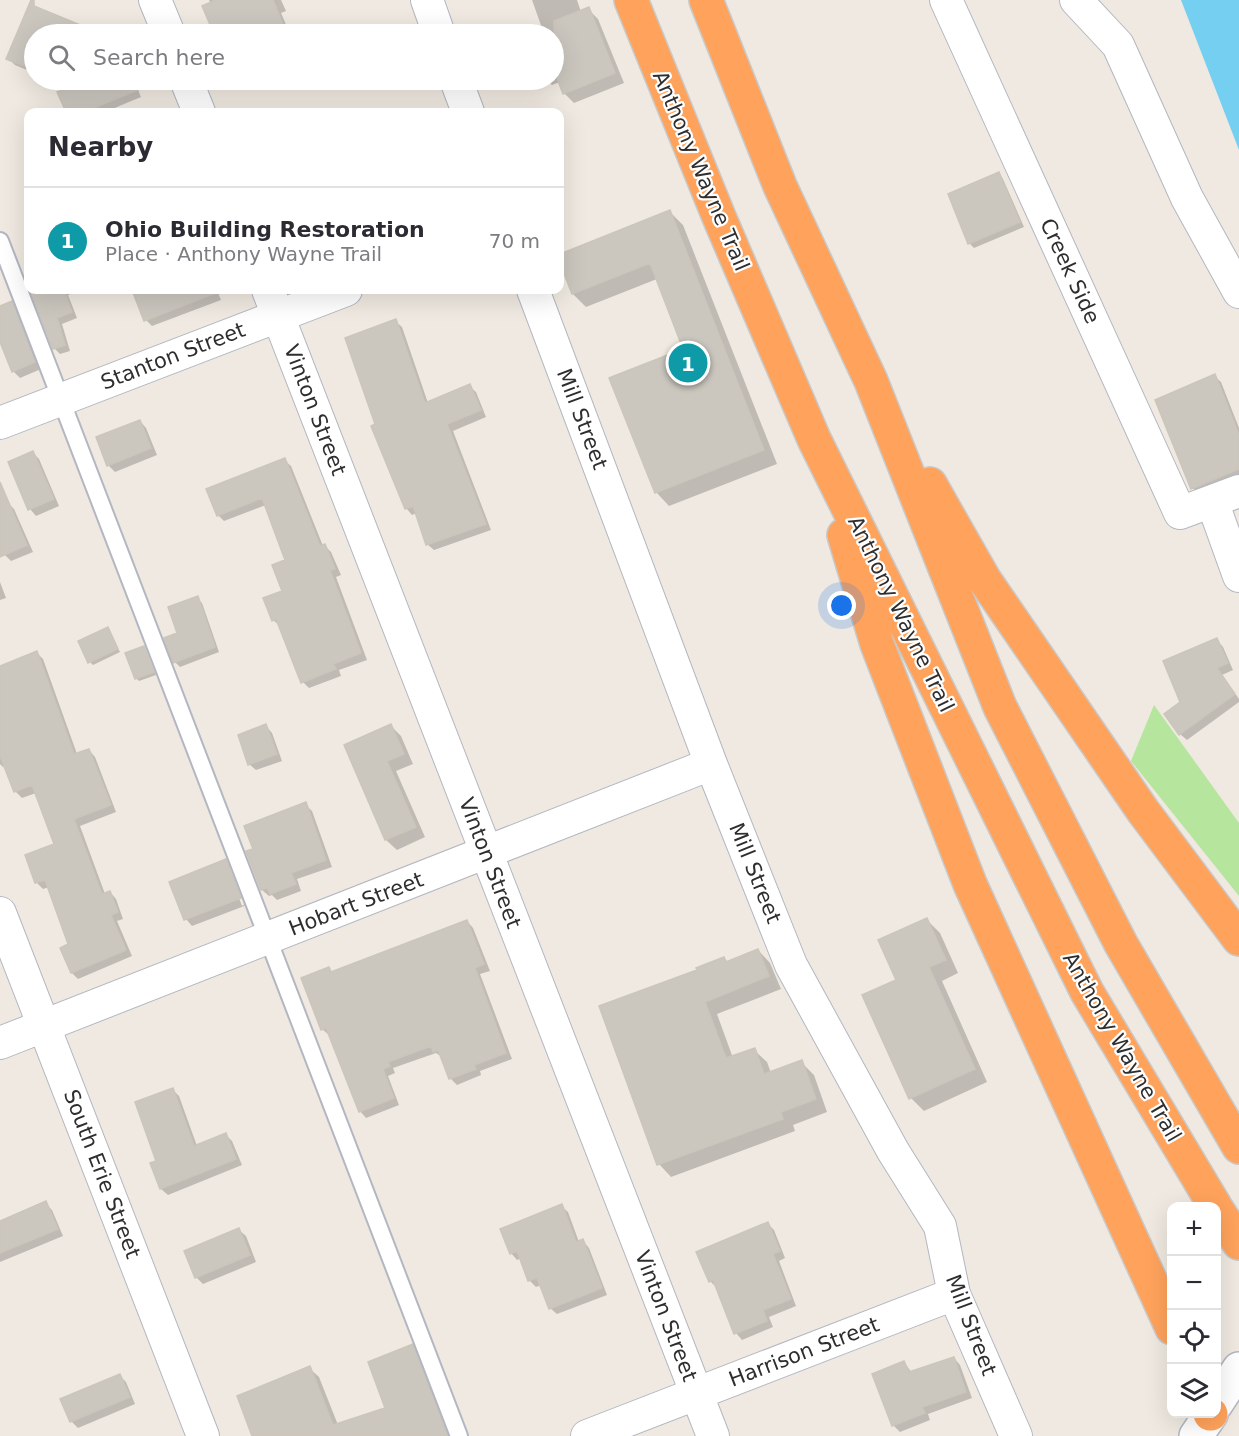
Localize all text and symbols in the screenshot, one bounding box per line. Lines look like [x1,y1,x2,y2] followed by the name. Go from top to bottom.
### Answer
[24,24,564,90] search box
[45,41,78,74] icon: search
[93,45,225,70] text: Search here
[648,67,754,275] street label: Anthony Wayne Trail
[48,132,153,162] text: Nearby
[1035,215,1105,327] street label: Creek Side
[105,217,425,242] text: Ohio Building Restoration
[61,229,74,253] text: 1
[489,229,540,253] text: 70 m
[105,242,382,266] text: Place · Anthony Wayne Trail
[97,317,249,395] street label: Stanton Street
[668,340,708,386] pin: 1
[279,341,351,479] street label: Vinton Street
[552,365,612,473] street label: Mill Street
[843,512,959,716] street label: Anthony Wayne Trail
[827,591,856,620] your location
[454,794,526,932] street label: Vinton Street
[724,819,786,927] street label: Mill Street
[285,867,427,941] street label: Hobart Street
[1058,948,1186,1146] street label: Anthony Wayne Trail
[59,1086,145,1262] street label: South Erie Street
[1167,1202,1221,1418] map controls
[1167,1202,1221,1256] button: +
[630,1247,702,1385] street label: Vinton Street
[1167,1256,1221,1310] button: −
[941,1271,1001,1379] street label: Mill Street
[1167,1310,1221,1364] button: locate
[725,1312,883,1392] street label: Harrison Street
[1167,1364,1221,1418] button: layers

